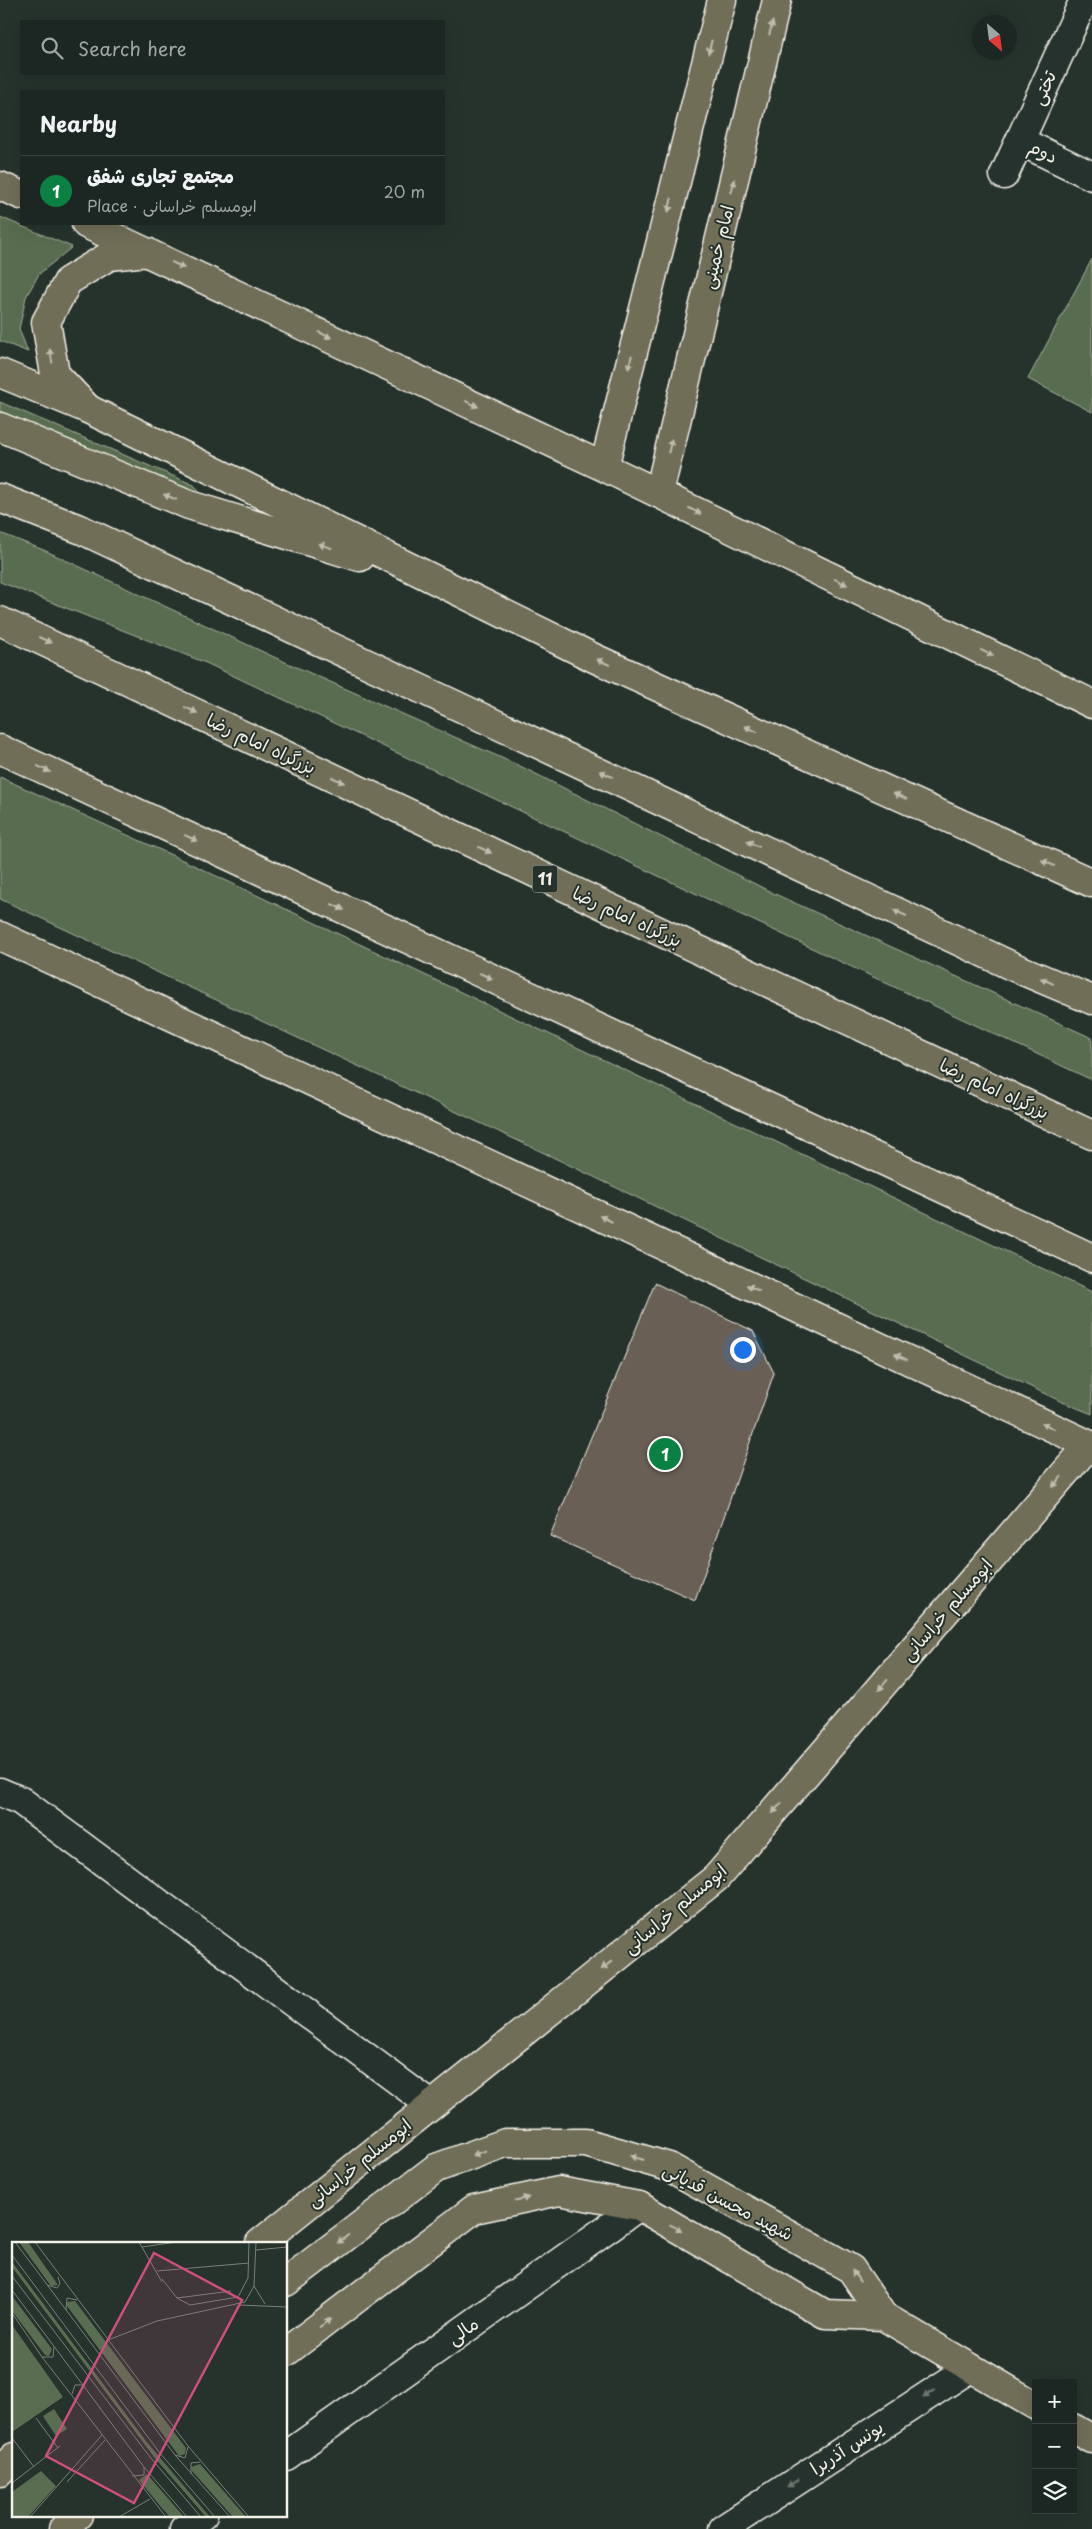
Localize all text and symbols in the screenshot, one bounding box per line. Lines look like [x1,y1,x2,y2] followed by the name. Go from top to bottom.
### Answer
[972,15,1017,60] north arrow
[20,20,445,75] search box
[767,20,775,35] one-way arrow
[38,34,66,62] icon: search
[78,34,187,62] text: Search here
[706,40,714,55] one-way arrow
[1023,65,1062,109] street label: تختی
[40,107,117,139] text: Nearby
[1024,132,1063,171] street label: دوم
[87,161,234,189] text: مجتمع تجاری شفق
[729,178,737,193] one-way arrow
[52,179,60,203] text: 1
[384,179,425,203] text: 20 m
[87,193,257,217] text: Place · ابومسلم خراسانی
[666,197,674,212] one-way arrow
[693,202,742,292] street label: امام خمینی
[171,261,186,270] one-way arrow
[318,331,332,339] one-way arrow
[47,348,55,364] one-way arrow
[626,355,634,370] one-way arrow
[465,401,479,409] one-way arrow
[666,438,674,453] one-way arrow
[163,493,177,501] one-way arrow
[687,507,702,515] one-way arrow
[317,542,332,549] one-way arrow
[834,578,848,586] one-way arrow
[37,636,52,645] one-way arrow
[980,649,994,657] one-way arrow
[596,658,610,666] one-way arrow
[202,705,321,782] street label: بزرگراه امام رضا
[184,706,198,714] one-way arrow
[744,725,759,733] one-way arrow
[37,765,51,773] one-way arrow
[599,770,613,778] one-way arrow
[331,776,345,784] one-way arrow
[893,792,907,800] one-way arrow
[184,834,198,842] one-way arrow
[746,839,760,847] one-way arrow
[478,846,492,854] one-way arrow
[1041,859,1055,867] one-way arrow
[532,866,558,892] road number: 11
[568,878,687,955] street label: بزرگراه امام رضا
[331,903,346,911] one-way arrow
[893,908,907,916] one-way arrow
[479,972,493,980] one-way arrow
[1040,976,1054,984] one-way arrow
[935,1050,1054,1127] street label: بزرگراه امام رضا
[599,1215,613,1223] one-way arrow
[746,1284,760,1292] one-way arrow
[730,1337,756,1363] your location
[894,1353,908,1361] one-way arrow
[1041,1421,1055,1429] one-way arrow
[649,1435,681,1473] pin: 1
[1052,1475,1063,1488] one-way arrow
[894,1552,1000,1668] street label: ابومسلم خراسانی
[877,1678,889,1690] one-way arrow
[771,1801,783,1813] one-way arrow
[616,1856,733,1961] street label: ابومسلم خراسانی
[601,1960,614,1971] one-way arrow
[300,2111,418,2214] street label: ابومسلم خراسانی
[471,2150,486,2157] one-way arrow
[630,2153,645,2161] one-way arrow
[659,2155,799,2246] street label: شهید محسن قدیانی
[514,2195,529,2203] one-way arrow
[670,2223,683,2232] one-way arrow
[336,2234,350,2244] one-way arrow
[12,2242,288,2516] inset map
[851,2269,861,2282] one-way arrow
[441,2309,483,2350] street label: مالی
[318,2317,331,2328] one-way arrow
[1032,2379,1077,2514] map controls
[1032,2379,1077,2424] button: +
[923,2390,936,2399] one-way arrow
[804,2413,888,2481] street label: یونس آذربرا
[1032,2424,1077,2469] button: −
[1032,2469,1077,2514] button: layers
[787,2478,800,2488] one-way arrow

